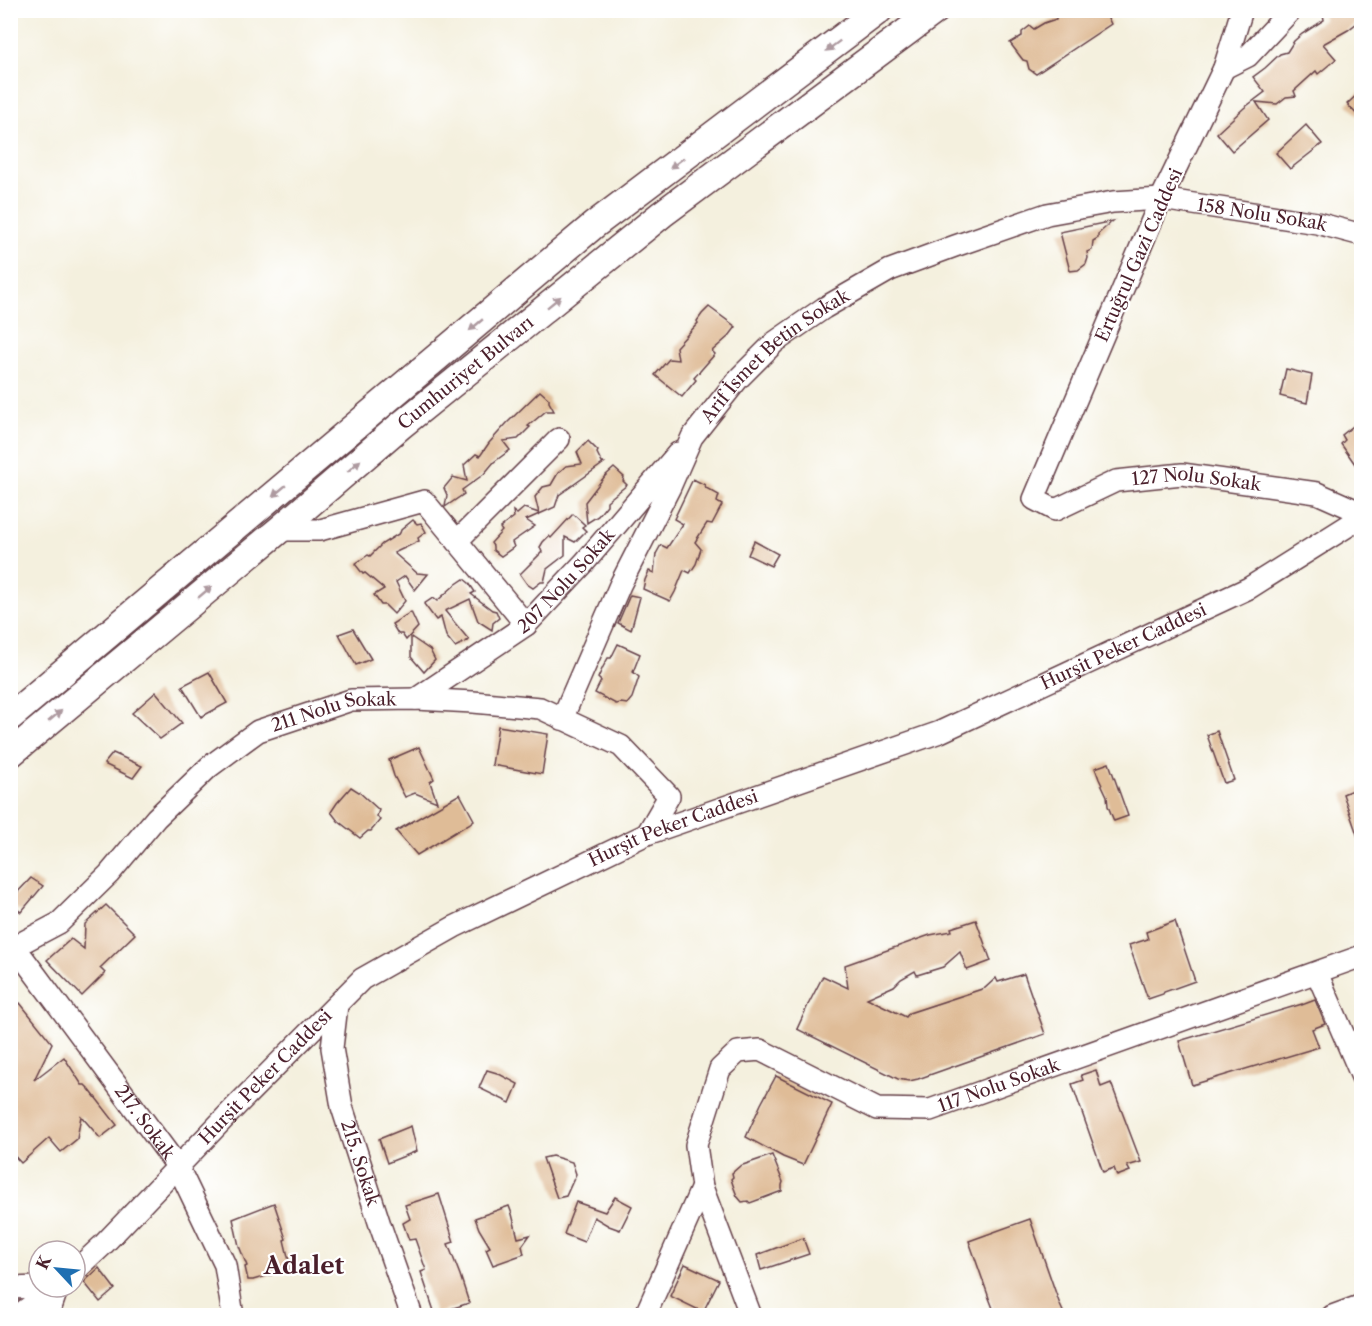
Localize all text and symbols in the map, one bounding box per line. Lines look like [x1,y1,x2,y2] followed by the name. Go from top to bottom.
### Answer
[825,39,840,51] one-way arrow
[669,157,685,169] one-way arrow
[1091,164,1187,345] street label: Ertuğrul Gazi Caddesi
[1196,194,1331,237] street label: 158 Nolu Sokak
[696,284,855,428] street label: Arif İsmet Betin Sokak
[546,296,561,309] one-way arrow
[393,311,538,434] street label: Cumhuriyet Bulvarı
[468,318,484,331] one-way arrow
[346,460,361,473] one-way arrow
[1131,462,1264,496] street label: 127 Nolu Sokak
[272,484,287,497] one-way arrow
[514,523,620,638] street label: 207 Nolu Sokak
[198,586,213,598] one-way arrow
[1037,598,1210,695] street label: Hurşit Peker Caddesi
[268,688,398,737] street label: 211 Nolu Sokak
[47,710,62,723] one-way arrow
[585,785,761,872] street label: Hurşit Peker Caddesi
[194,1004,337,1149] street label: Hurşit Peker Caddesi
[935,1053,1064,1117] street label: 117 Nolu Sokak
[110,1081,181,1165] street label: 217. Sokak
[336,1117,385,1210] street label: 215. Sokak
[27,1239,87,1299] north arrow
[32,1251,56,1273] text: K
[263,1251,345,1280] district label: Adalet

